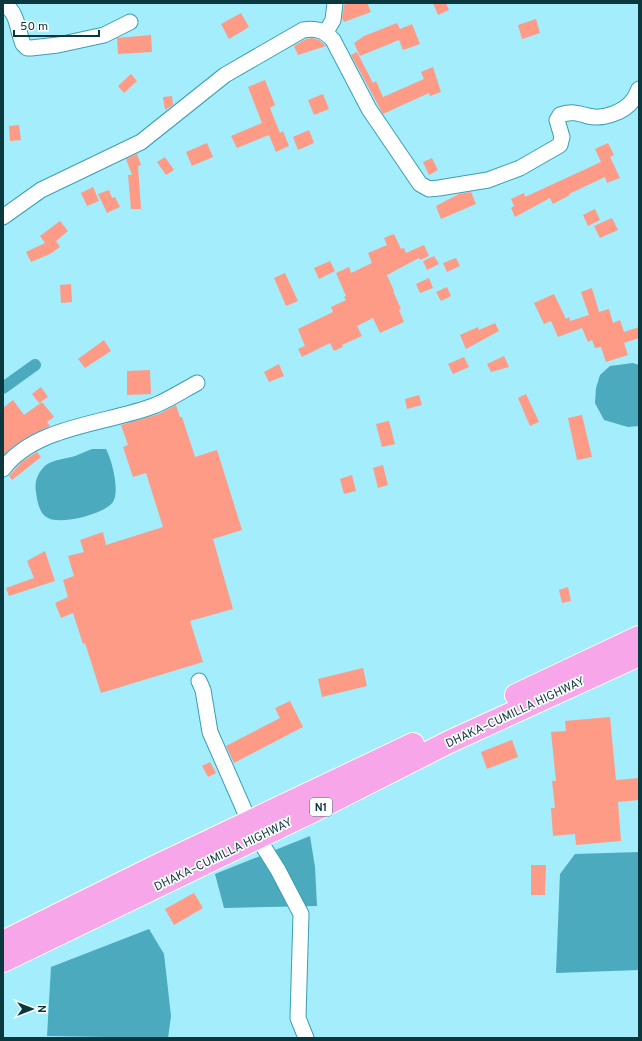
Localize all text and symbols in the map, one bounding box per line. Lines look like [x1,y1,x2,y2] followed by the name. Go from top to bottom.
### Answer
[14,12,99,38] scale bar
[20,19,48,35] text: 50 m
[443,673,588,752] street label: DHAKA–CUMILLA HIGHWAY
[310,798,332,816] road number: N1
[152,814,295,895] street label: DHAKA–CUMILLA HIGHWAY
[12,989,52,1029] north arrow
[34,1005,48,1013] text: N

